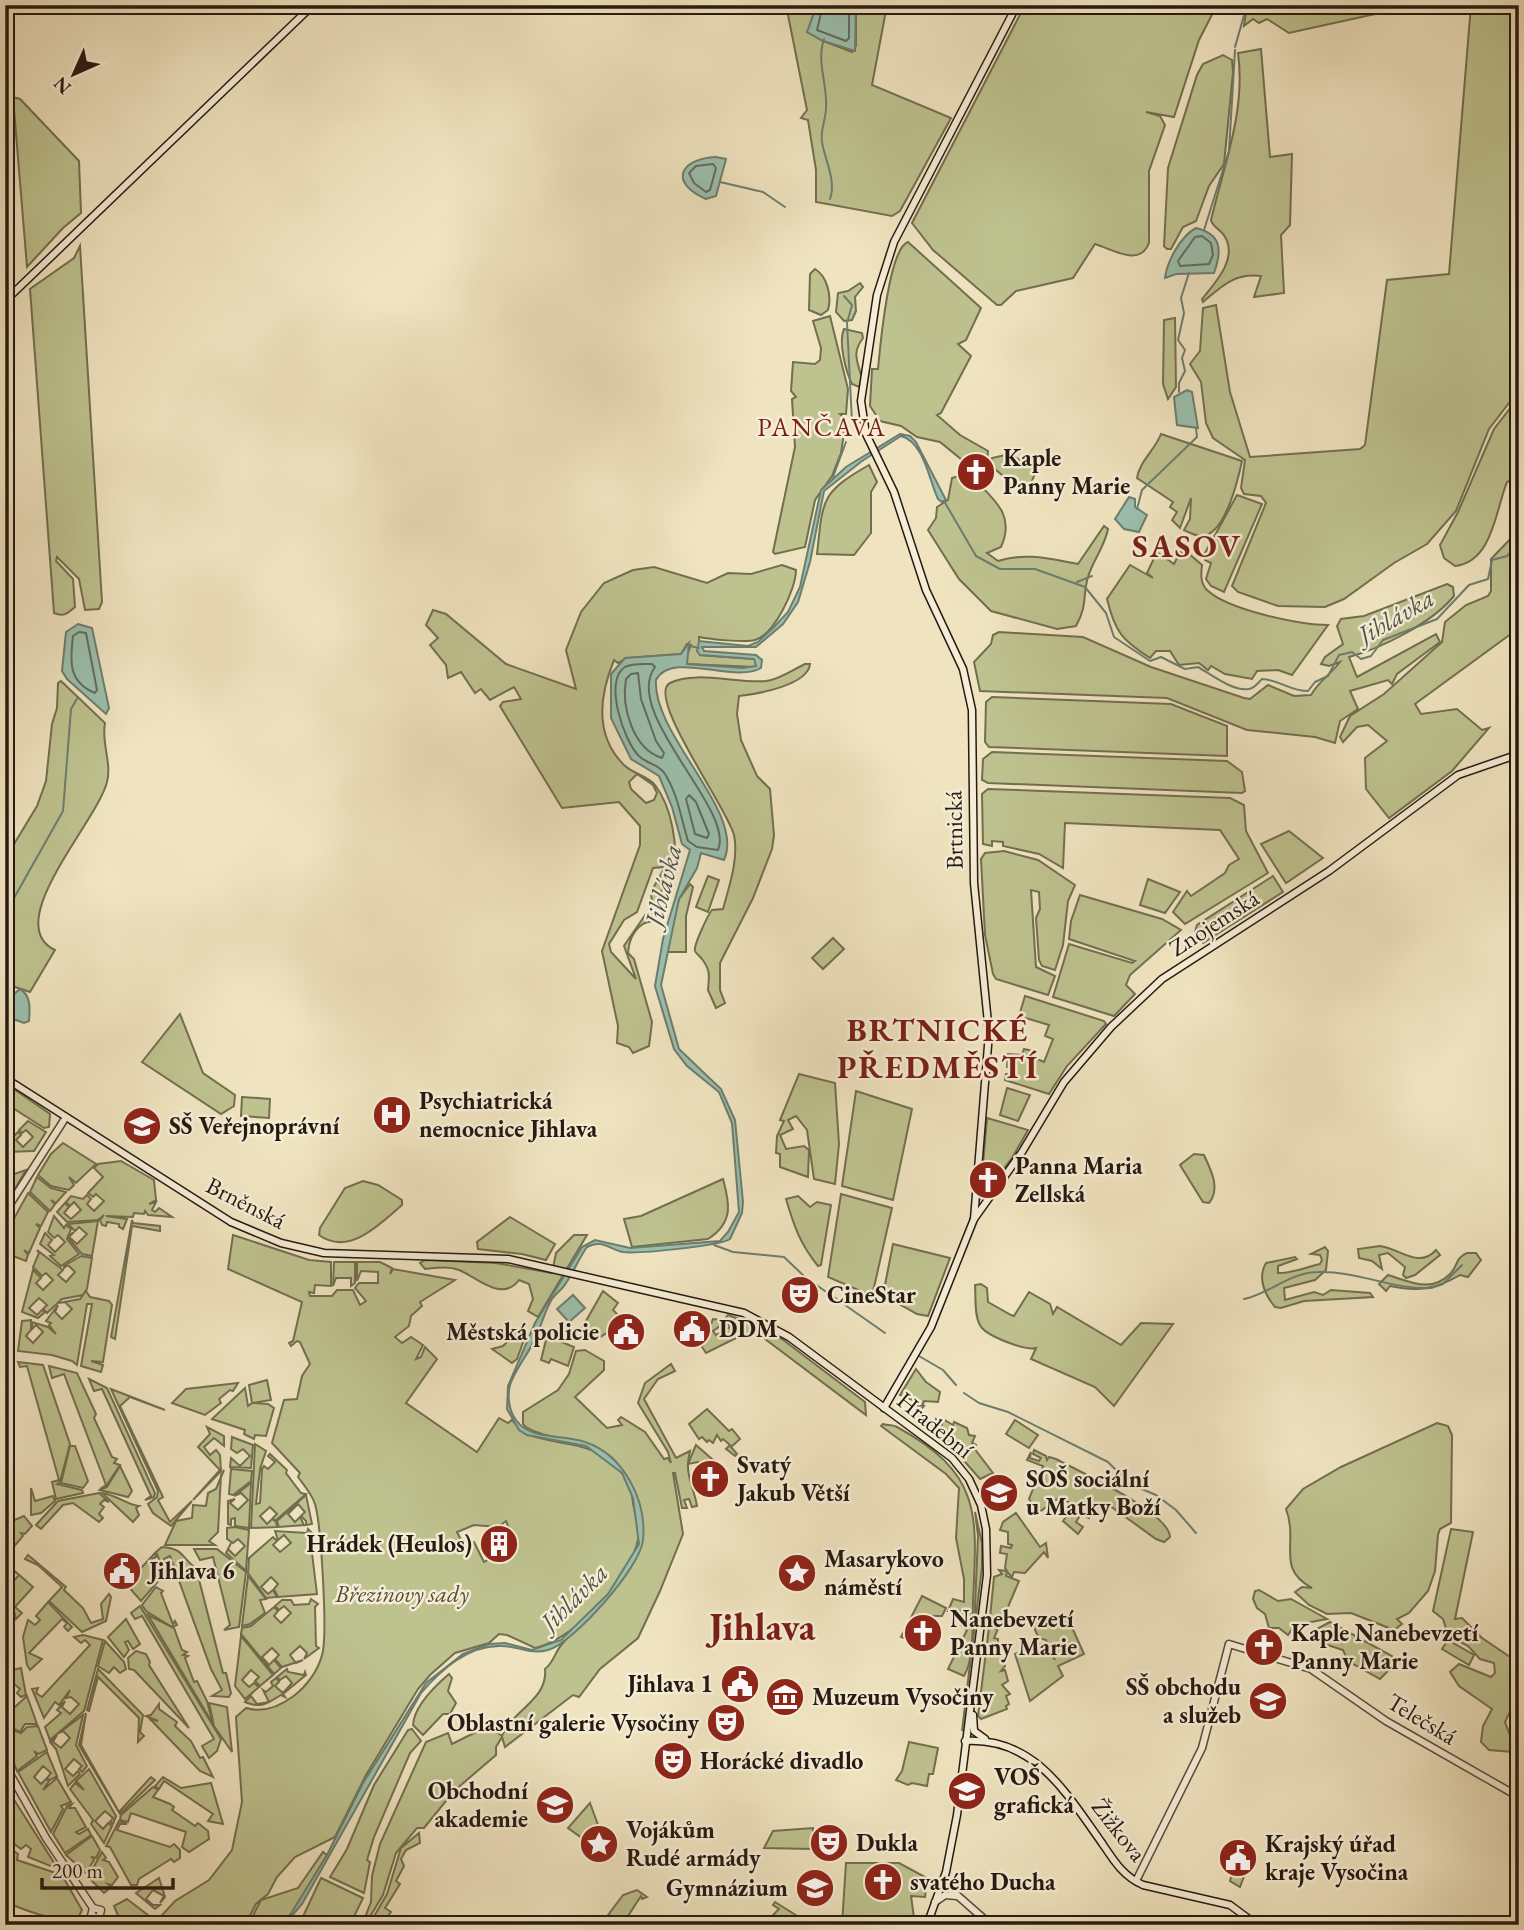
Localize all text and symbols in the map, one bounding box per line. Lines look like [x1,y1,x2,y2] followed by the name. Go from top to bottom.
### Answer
[38,38,108,108] north arrow
[48,71,77,100] text: N
[757,410,887,444] district label: PANČAVA
[1003,442,1130,502] place label: Kaple Panny Marie
[955,451,997,493] church icon: Kaple Panny Marie
[1132,525,1242,567] district label: SASOV
[1348,581,1440,654] water label: Jihlávka
[937,790,970,870] street label: Brtnická
[635,841,689,934] water label: Jihlávka
[1163,882,1265,963] street label: Znojemská
[837,1009,1039,1088] district label: BRTNICKÉ PŘEDMĚSTÍ
[419,1085,598,1144] place label: Psychiatrická nemocnice Jihlava
[371,1094,413,1136] hospital icon: Psychiatrická nemocnice Jihlava
[121,1105,163,1147] school or university icon: SŠ Veřejnoprávní
[169,1110,340,1142] place label: SŠ Veřejnoprávní
[1015,1150,1143,1209] place label: Panna Maria Zellská
[967,1159,1009,1201] church icon: Panna Maria Zellská
[201,1169,292,1236] street label: Brněnská
[779,1274,821,1316] theatre icon: CineStar
[827,1279,916,1310] place label: CineStar
[671,1308,713,1350] public building icon: DDM
[605,1311,647,1353] public building icon: Městská policie
[719,1313,778,1344] place label: DDM
[446,1316,599,1347] place label: Městská policie
[891,1384,980,1465] street label: Hradební
[735,1449,850,1508] place label: Svatý Jakub Větší
[689,1458,731,1500] church icon: Svatý Jakub Větší
[1026,1463,1161,1523] place label: SOŠ sociální u Matky Boží
[978,1472,1020,1514] school or university icon: SOŠ sociální u Matky Boží
[478,1523,520,1565] building icon: Hrádek (Heulos)
[306,1528,472,1559] place label: Hrádek (Heulos)
[824,1543,944,1602] place label: Masarykovo náměstí
[101,1550,143,1592] public building icon: Jihlava 6
[776,1552,818,1594] place icon: Masarykovo náměstí
[147,1555,235,1586] place label: Jihlava 6
[529,1556,615,1642] water label: Jihlávka
[334,1578,469,1609] park label: Březinovy sady
[705,1602,816,1651] district label: Jihlava
[950,1603,1077,1663] place label: Nanebevzetí Panny Marie
[902,1612,944,1654] church icon: Nanebevzetí Panny Marie
[1291,1617,1479,1677] place label: Kaple Nanebevzetí Panny Marie
[1243,1626,1285,1668] church icon: Kaple Nanebevzetí Panny Marie
[719,1663,761,1705] public building icon: Jihlava 1
[625,1668,713,1699] place label: Jihlava 1
[1126,1671,1242,1730] place label: SŠ obchodu a služeb
[764,1676,806,1718] museum icon: Muzeum Vysočiny
[1247,1680,1289,1722] school or university icon: SŠ obchodu a služeb
[812,1681,994,1713] place label: Muzeum Vysočiny
[1382,1686,1463,1752] street label: Telečská
[705,1702,747,1744] theatre icon: Oblastní galerie Vysočiny
[447,1707,699,1739] place label: Oblastní galerie Vysočiny
[652,1740,694,1782] theatre icon: Horácké divadlo
[700,1745,863,1776] place label: Horácké divadlo
[994,1761,1074,1821] place label: VOŠ grafická
[946,1770,988,1812] school or university icon: VOŠ grafická
[428,1775,528,1834] place label: Obchodní akademie
[534,1784,576,1826] school or university icon: Obchodní akademie
[1085,1792,1154,1868] street label: Žižkova
[626,1814,761,1874] place label: Vojákům Rudé armády
[808,1822,850,1864] theatre icon: Dukla
[578,1823,620,1865] place icon: Vojákům Rudé armády
[856,1827,919,1858] place label: Dukla
[1265,1828,1409,1888] place label: Krajský úřad kraje Vysočina
[1217,1837,1259,1879] public building icon: Krajský úřad kraje Vysočina
[42,1846,173,1890] scale bar
[52,1857,103,1884] text: 200 m
[862,1861,904,1903] church icon: svatého Ducha
[910,1866,1056,1897] place label: svatého Ducha
[794,1867,836,1909] school or university icon: Gymnázium
[666,1872,788,1904] place label: Gymnázium

